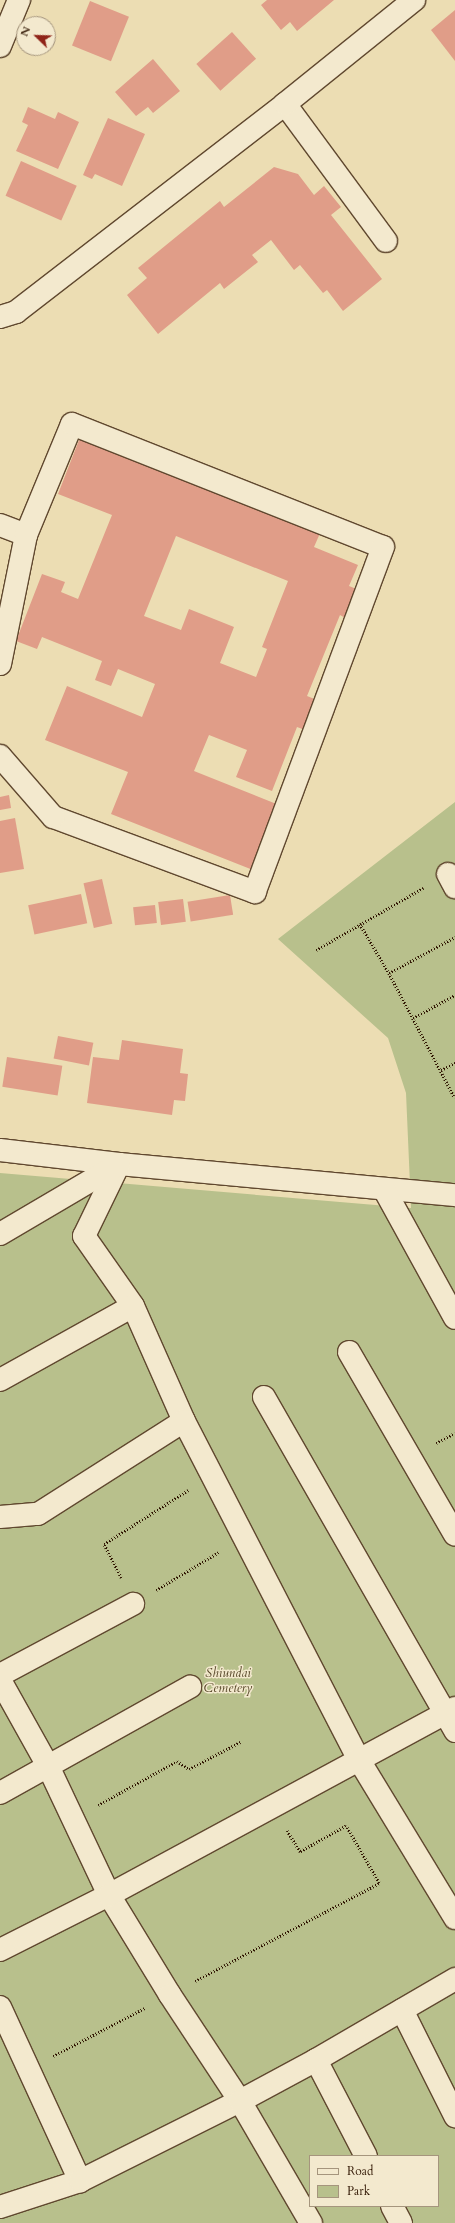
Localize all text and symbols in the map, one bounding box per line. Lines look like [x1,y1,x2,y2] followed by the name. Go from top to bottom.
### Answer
[16,16,56,56] north arrow
[17,24,34,39] text: N
[204,1666,252,1697] park label: Shiundai Cemetery
[309,2155,439,2207] legend
[347,2163,373,2179] text: Road
[347,2183,370,2199] text: Park

